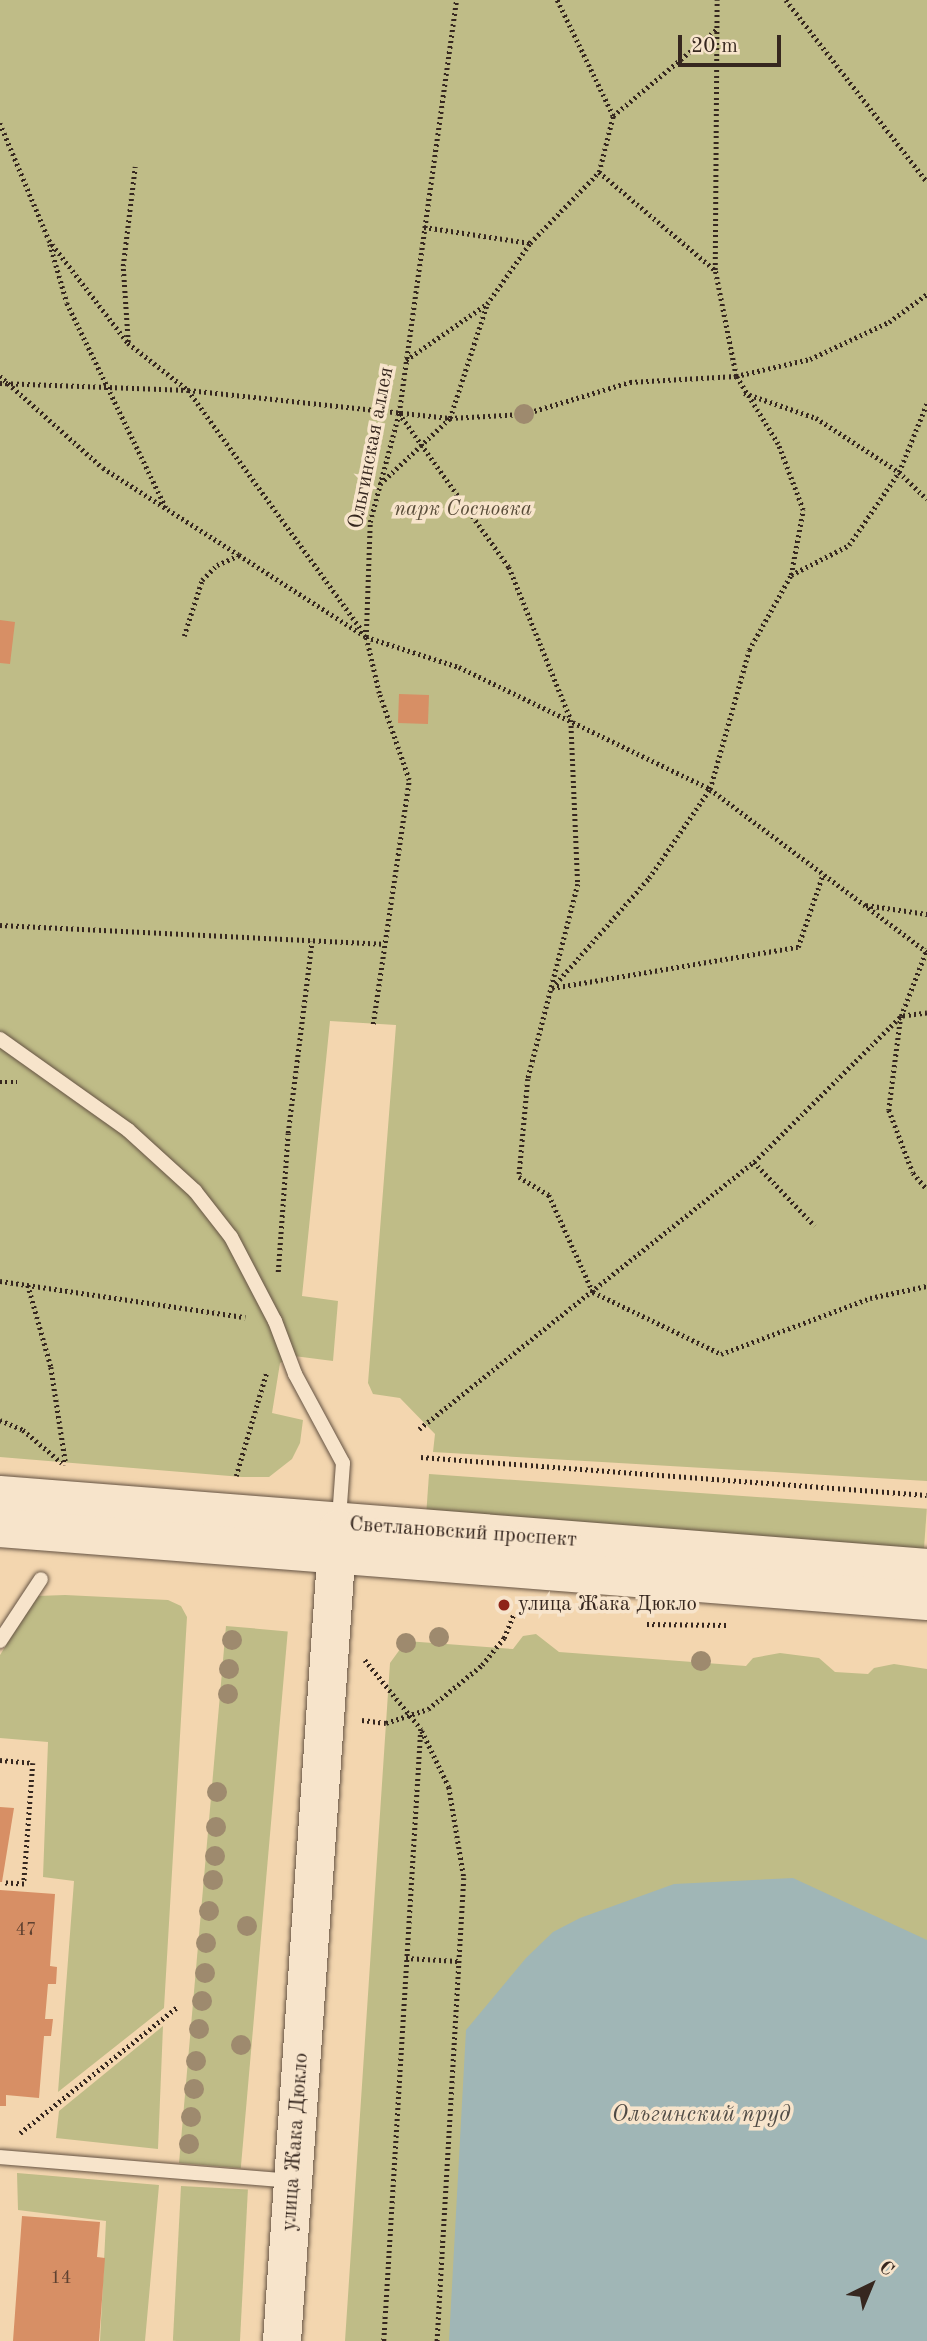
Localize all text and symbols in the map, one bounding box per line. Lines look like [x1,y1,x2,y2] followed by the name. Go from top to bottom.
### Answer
[682,21,785,65] scale bar
[691,36,738,57] text: 20 m
[344,365,400,531] street label: Ольгинская аллея
[394,497,532,523] park label: парк Сосновка
[348,1512,578,1554] street label: Светлановский проспект
[518,1592,697,1618] place label: улица Жака Дюкло
[496,1597,512,1613] marker: улица Жака Дюкло
[16,1919,36,1941] house number: 47
[277,2052,315,2232] street label: улица Жака Дюкло
[612,2101,790,2129] water label: Ольгинский пруд
[836,2250,906,2320] north arrow
[875,2258,897,2280] text: С
[51,2267,71,2289] house number: 14

